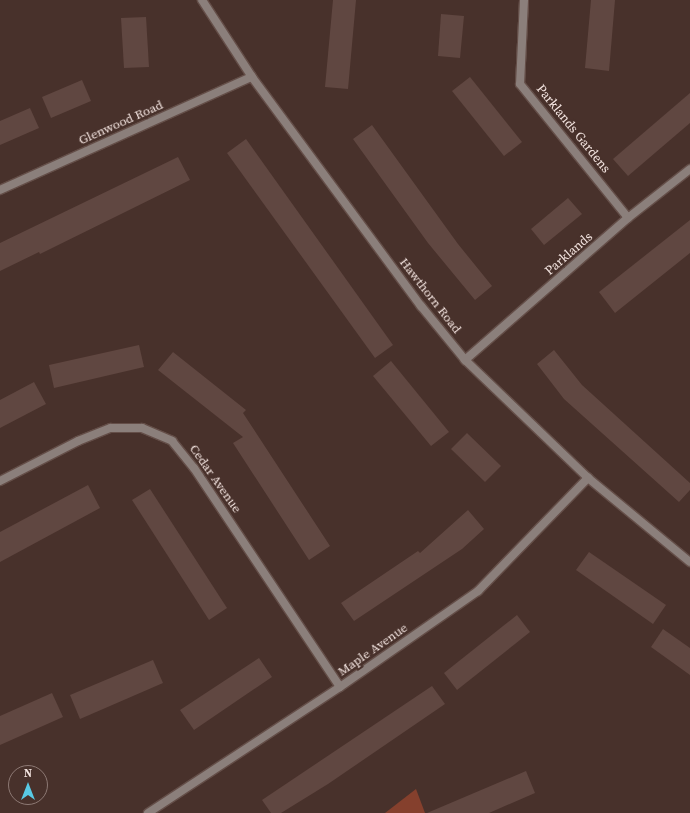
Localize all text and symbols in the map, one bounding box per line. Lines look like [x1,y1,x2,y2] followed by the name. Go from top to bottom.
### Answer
[533,82,613,176] street label: Parklands Gardens
[76,97,166,149] street label: Glenwood Road
[542,229,596,279] street label: Parklands
[396,255,464,337] street label: Hawthorn Road
[186,442,244,516] street label: Cedar Avenue
[335,620,411,680] street label: Maple Avenue
[8,765,48,805] north arrow
[24,766,32,781] text: N

